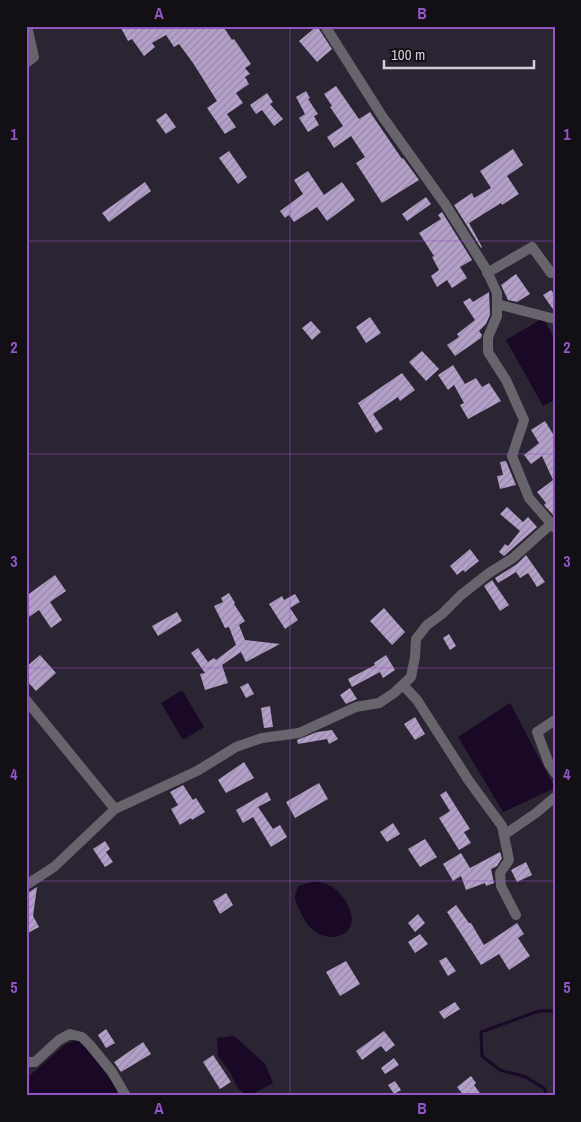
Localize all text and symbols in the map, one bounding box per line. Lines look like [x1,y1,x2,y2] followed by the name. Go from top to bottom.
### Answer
[154,2,164,24] text: A
[417,2,427,24] text: B
[384,38,534,70] scale bar
[391,44,425,65] text: 100 m
[10,123,18,145] text: 1
[563,123,571,145] text: 1
[10,336,18,358] text: 2
[563,336,571,358] text: 2
[10,550,18,572] text: 3
[563,550,571,572] text: 3
[10,763,18,785] text: 4
[563,763,571,785] text: 4
[10,976,18,998] text: 5
[563,976,571,998] text: 5
[154,1097,164,1119] text: A
[417,1097,427,1119] text: B

